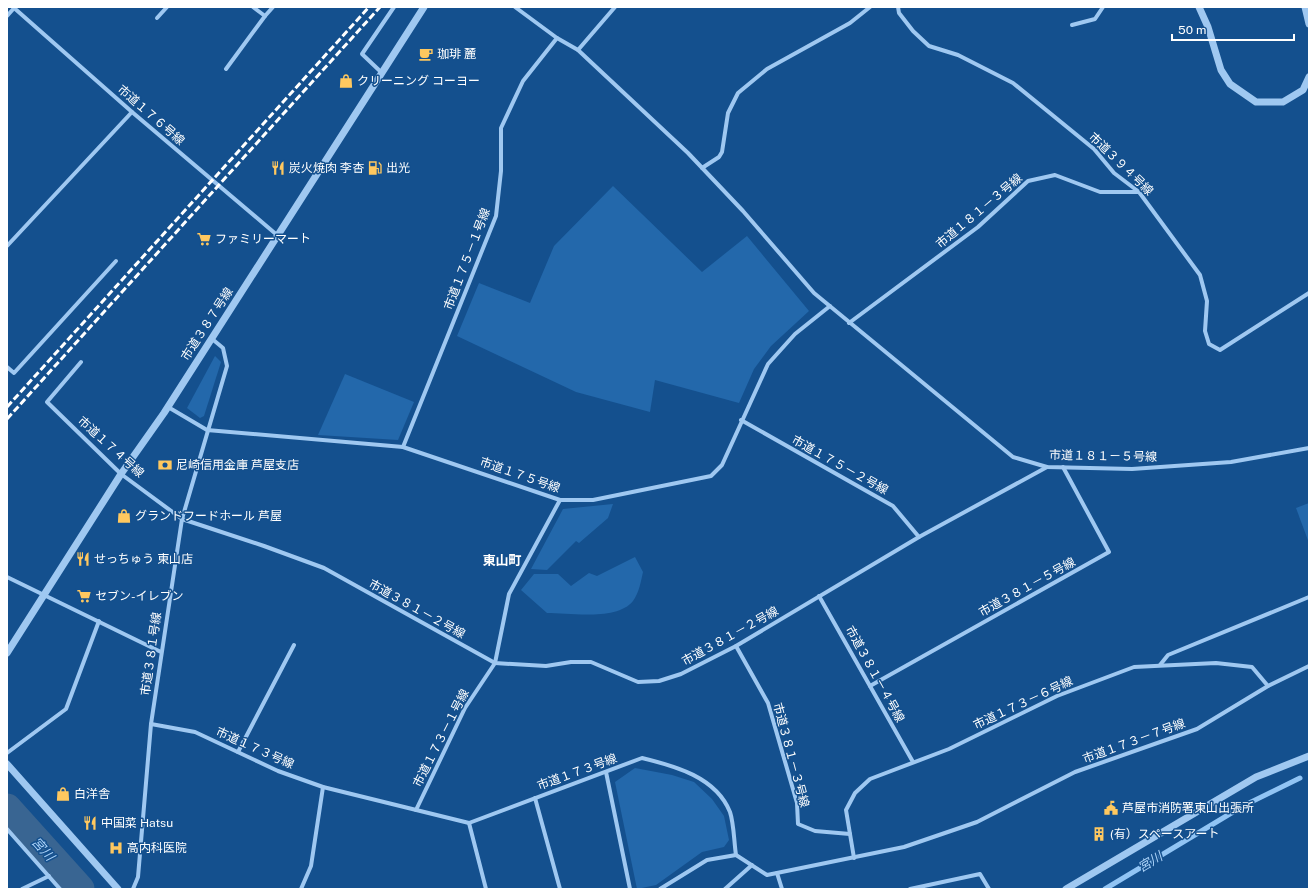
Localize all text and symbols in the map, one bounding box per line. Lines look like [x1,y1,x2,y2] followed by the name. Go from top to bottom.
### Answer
[1172,16,1294,42] scale bar
[1178,23,1206,37] text: 50 m
[418,46,434,62] cafe icon: 珈琲 麓
[437,47,476,61] place label: 珈琲 麓
[338,73,354,89] shop icon: クリーニング コーヨー
[357,74,480,88] place label: クリーニング コーヨー
[115,82,187,148] street label: 市道１７６号線
[1086,130,1156,198] street label: 市道３９４号線
[270,160,286,176] restaurant icon: 炭火焼肉 李杏
[367,160,383,176] fuel station icon: 出光
[289,161,364,175] place label: 炭火焼肉 李杏
[386,161,410,175] place label: 出光
[933,171,1025,251] street label: 市道１８１－３号線
[441,206,493,312] street label: 市道１７５－１号線
[196,231,212,247] supermarket icon: ファミリーマート
[215,232,311,246] place label: ファミリーマート
[178,285,236,363] street label: 市道３８７号線
[75,414,147,480] street label: 市道１７４号線
[789,433,891,497] street label: 市道１７５－２号線
[1049,448,1157,464] street label: 市道１８１－５号線
[478,455,562,495] street label: 市道１７５号線
[157,457,173,473] bank icon: 尼崎信用金庫 芦屋支店
[176,458,299,472] place label: 尼崎信用金庫 芦屋支店
[116,508,132,524] shop icon: グランドフードホール 芦屋
[135,509,282,523] place label: グランドフードホール 芦屋
[75,551,91,567] restaurant icon: せっちゅう 東山店
[94,552,193,566] place label: せっちゅう 東山店
[482,553,522,568] district label: 東山町
[976,555,1078,619] street label: 市道３８１－５号線
[366,577,468,641] street label: 市道３８１－２号線
[76,588,92,604] supermarket icon: セブン-イレブン
[95,589,184,603] place label: セブン-イレブン
[679,604,781,668] street label: 市道３８１－２号線
[138,611,164,697] street label: 市道３８１号線
[843,623,907,725] street label: 市道３８１－４号線
[971,674,1075,732] street label: 市道１７３－６号線
[410,687,472,789] street label: 市道１７３－１号線
[770,701,812,809] street label: 市道３８１－３号線
[1081,716,1187,766] street label: 市道１７３－７号線
[214,725,296,771] street label: 市道１７３号線
[535,751,619,793] street label: 市道１７３号線
[55,786,71,802] shop icon: 白洋舎
[74,787,110,801] place label: 白洋舎
[1103,800,1119,816] public building icon: 芦屋市消防署東山出張所
[1122,801,1254,815] place label: 芦屋市消防署東山出張所
[82,815,98,831] restaurant icon: 中国菜 Hatsu
[101,816,173,830] place label: 中国菜 Hatsu
[1091,826,1107,842] building icon: (有）スペースアート
[1110,827,1219,841] place label: (有）スペースアート
[29,834,59,865] water label: 宮川
[108,840,124,856] hospital icon: 高内科医院
[127,841,187,855] place label: 高内科医院
[1135,848,1167,875] water label: 宮川

